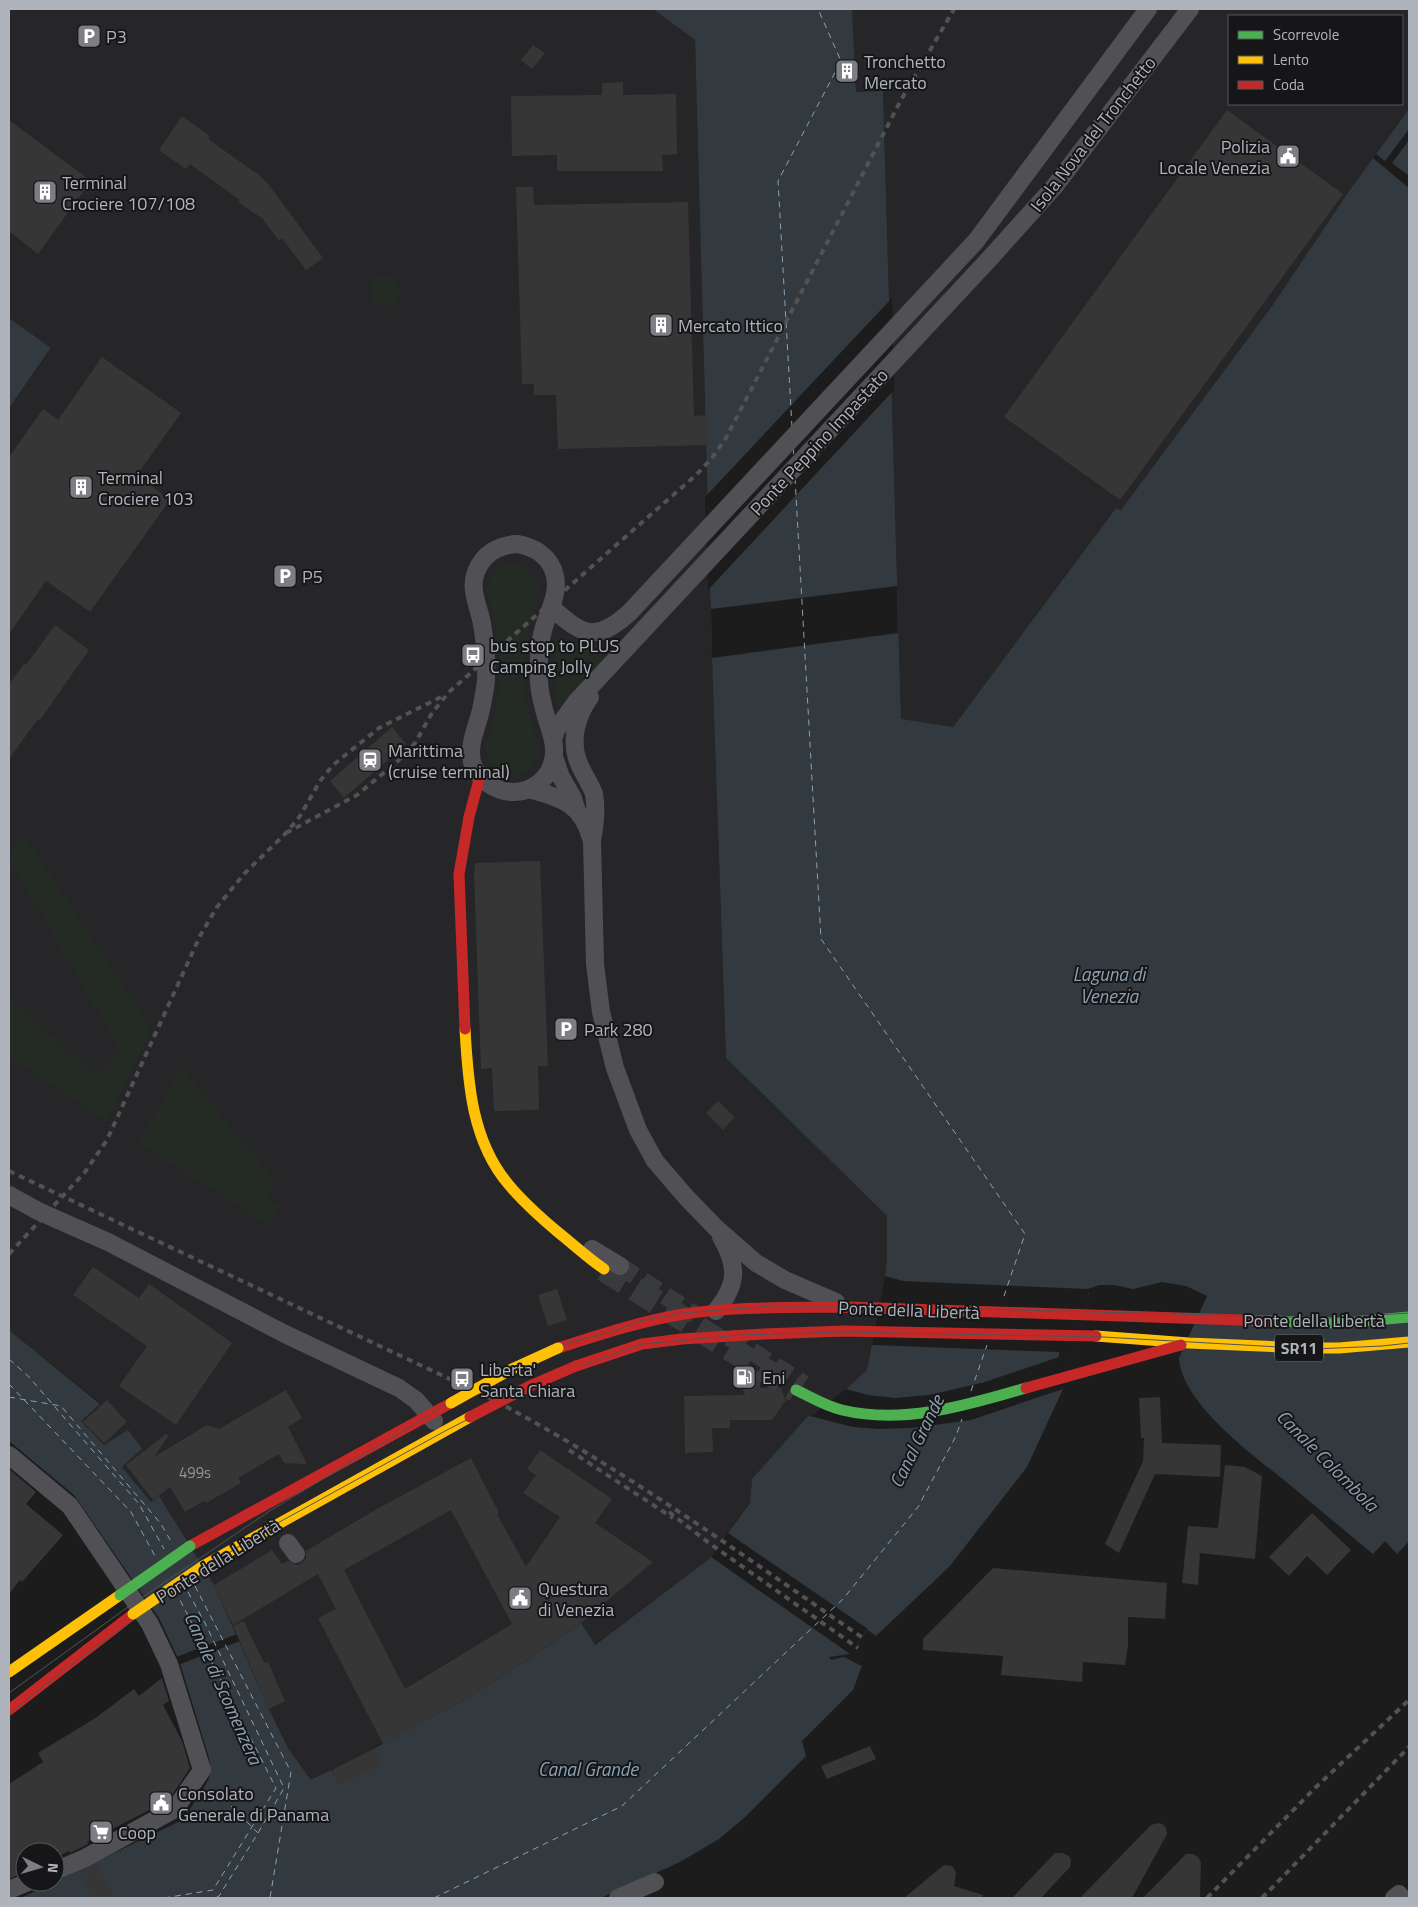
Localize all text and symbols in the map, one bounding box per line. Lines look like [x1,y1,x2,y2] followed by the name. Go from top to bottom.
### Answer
[1228,15,1403,105] legend
[76,23,102,49] parking icon: P3
[106,23,127,50] place label: P3
[1273,23,1339,46] text: Scorrevole
[864,48,946,96] place label: Tronchetto Mercato
[1273,48,1309,71] text: Lento
[1024,50,1162,218] street label: Isola Nova del Tronchetto
[834,58,860,84] building icon: Tronchetto Mercato
[1273,73,1305,96] text: Coda
[1159,133,1270,181] place label: Polizia Locale Venezia
[1275,143,1301,169] public building icon: Polizia Locale Venezia
[62,169,195,217] place label: Terminal Crociere 107/108
[32,179,58,205] building icon: Terminal Crociere 107/108
[648,312,674,338] building icon: Mercato Ittico
[678,312,783,339] place label: Mercato Ittico
[744,362,894,522] street label: Ponte Peppino Impastato
[98,464,194,512] place label: Terminal Crociere 103
[68,474,94,500] building icon: Terminal Crociere 103
[272,563,298,589] parking icon: P5
[302,563,323,590] place label: P5
[490,632,619,680] place label: bus stop to PLUS Camping Jolly
[460,642,486,668] bus stop icon: bus stop to PLUS Camping Jolly
[388,737,510,785] place label: Marittima (cruise terminal)
[357,747,383,773] station icon: Marittima (cruise terminal)
[1073,959,1147,1010] water label: Laguna di Venezia
[553,1016,579,1042] parking icon: Park 280
[584,1016,653,1043] place label: Park 280
[838,1294,980,1326] street label: Ponte della Libertà
[1243,1307,1385,1334] street label: Ponte della Libertà
[1275,1335,1323,1362] road number: SR11
[480,1356,575,1404] place label: Liberta' Santa Chiara
[731,1364,757,1390] fuel station icon: Eni
[762,1364,786,1391] place label: Eni
[449,1366,475,1392] bus stop icon: Liberta' Santa Chiara
[881,1389,951,1492] water label: Canal Grande
[1270,1402,1387,1519] water label: Canale Colombola
[179,1461,211,1484] house number: 499s
[151,1512,285,1610] street label: Ponte della Libertà
[538,1575,614,1623] place label: Questura di Venezia
[507,1585,533,1611] public building icon: Questura di Venezia
[177,1607,271,1770] water label: Canale di Scomenzera
[538,1754,639,1783] water label: Canal Grande
[178,1780,329,1828] place label: Consolato Generale di Panama
[148,1790,174,1816] public building icon: Consolato Generale di Panama
[88,1819,114,1845] supermarket icon: Coop
[118,1819,156,1846] place label: Coop
[15,1842,65,1892] north arrow
[43,1862,64,1874] text: N

